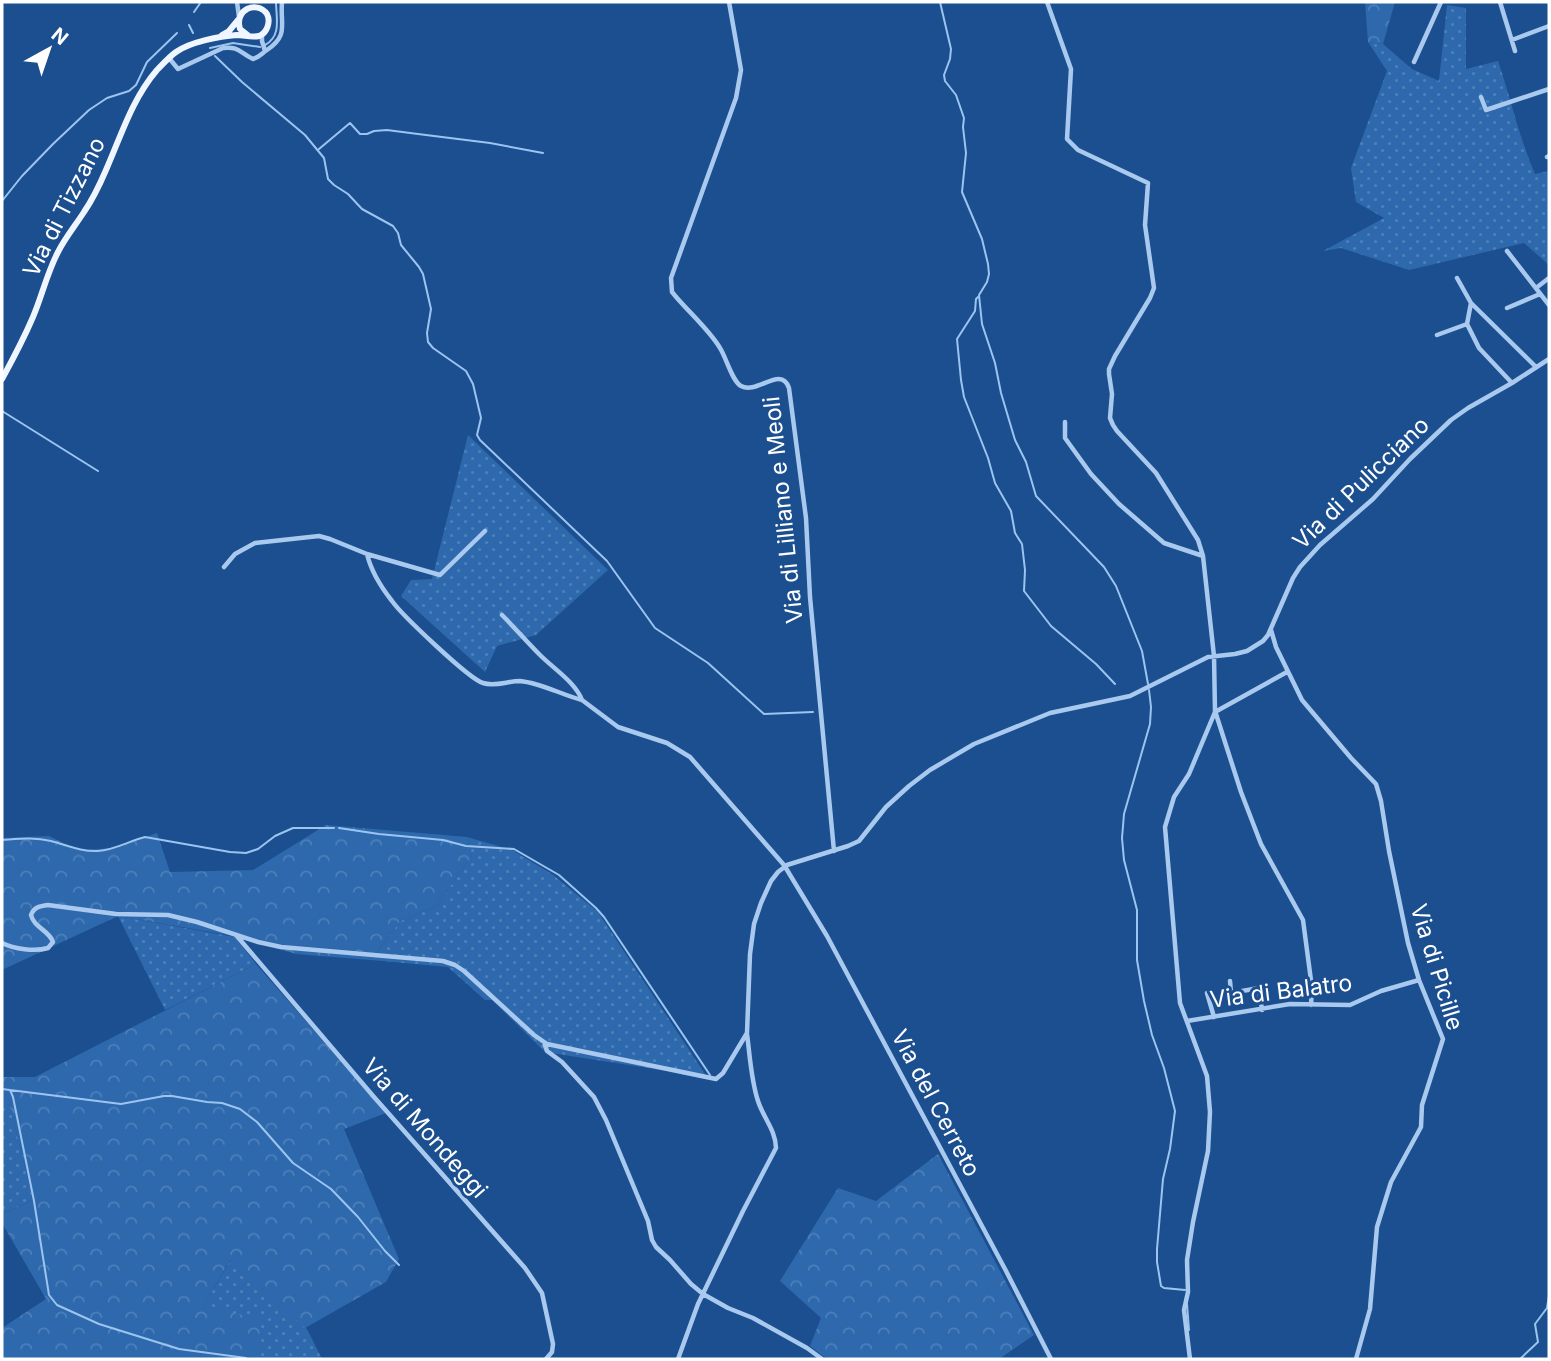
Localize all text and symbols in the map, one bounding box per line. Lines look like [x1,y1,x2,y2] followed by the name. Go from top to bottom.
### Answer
[14,14,84,84] north arrow
[47,23,73,50] text: N
[17,132,111,282] street label: Via di Tizzano
[757,395,809,625] street label: Via di Lilliano e Meoli
[1287,411,1435,555] street label: Via di Pulicciano
[1405,901,1469,1033] street label: Via di Picille
[1208,968,1354,1014] street label: Via di Balatro
[886,1025,986,1181] street label: Via del Cerreto
[357,1052,493,1204] street label: Via di Mondeggi

